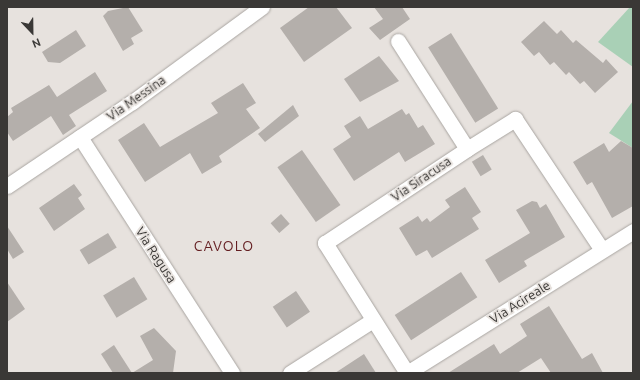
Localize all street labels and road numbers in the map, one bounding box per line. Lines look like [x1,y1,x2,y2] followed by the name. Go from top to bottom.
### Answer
[103,72,169,124] street label: Via Messina
[388,153,454,205] street label: Via Siracusa
[132,224,180,286] street label: Via Ragusa
[487,277,553,327] street label: Via Acireale

